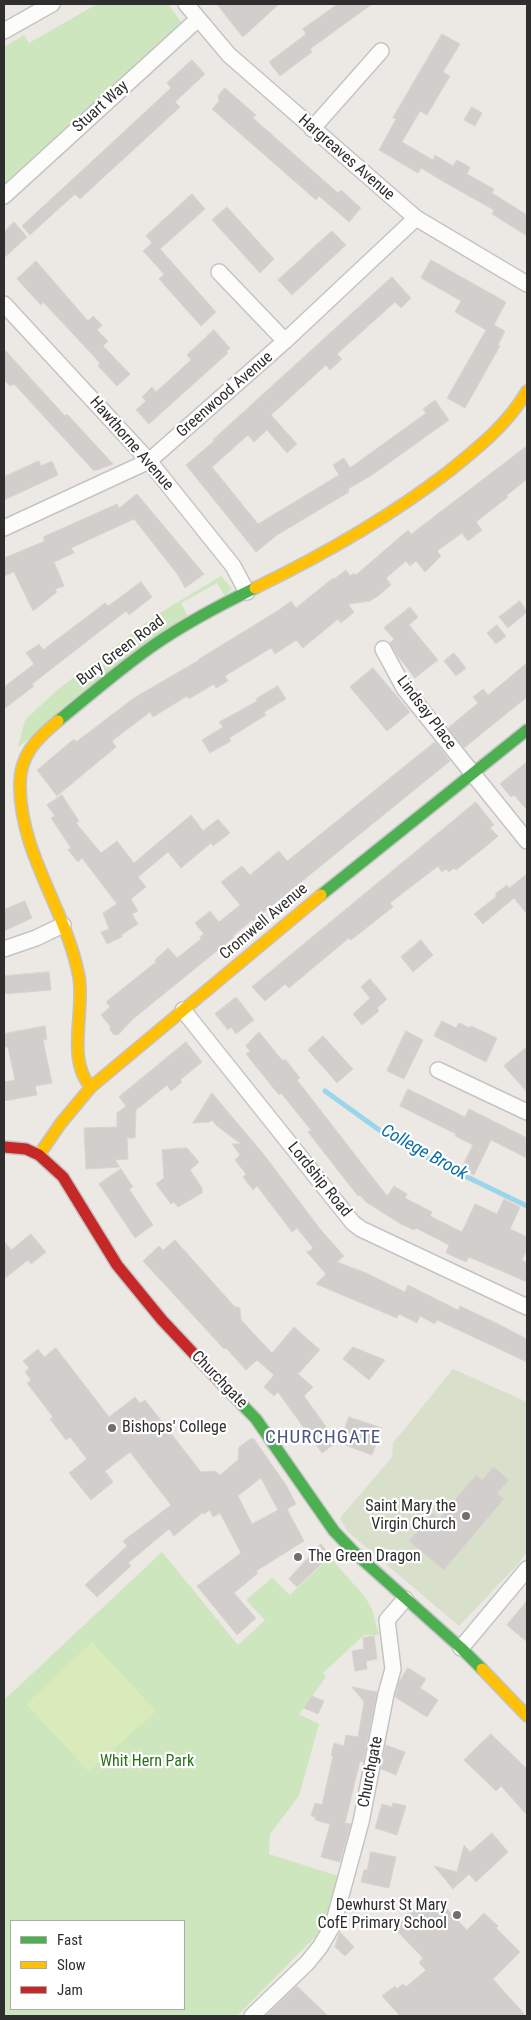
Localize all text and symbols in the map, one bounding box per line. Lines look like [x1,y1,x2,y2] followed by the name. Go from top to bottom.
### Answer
[69,77,133,137] street label: Stuart Way
[294,111,398,205] street label: Hargreaves Avenue
[173,348,277,442] street label: Greenwood Avenue
[85,393,177,495] street label: Hawthorne Avenue
[73,612,169,690] street label: Bury Green Road
[392,672,460,754] street label: Lindsay Place
[216,880,312,964] street label: Cromwell Avenue
[377,1120,471,1186] water label: College Brook
[283,1139,355,1221] street label: Lordship Road
[187,1347,251,1413] street label: Churchgate
[122,1418,226,1438] place label: Bishops' College
[106,1422,118,1434] marker: Bishops' College
[264,1427,382,1449] district label: CHURCHGATE
[365,1497,456,1535] place label: Saint Mary the Virgin Church
[460,1510,472,1522] marker: Saint Mary the Virgin Church
[308,1547,421,1567] place label: The Green Dragon
[292,1551,304,1563] marker: The Green Dragon
[355,1735,387,1809] street label: Churchgate
[100,1752,194,1772] park label: Whit Hern Park
[318,1896,447,1934] place label: Dewhurst St Mary CofE Primary School
[451,1909,463,1921] marker: Dewhurst St Mary CofE Primary School
[10,1920,185,2010] legend
[57,1931,82,1949] text: Fast
[57,1956,86,1974] text: Slow
[57,1981,83,1999] text: Jam

